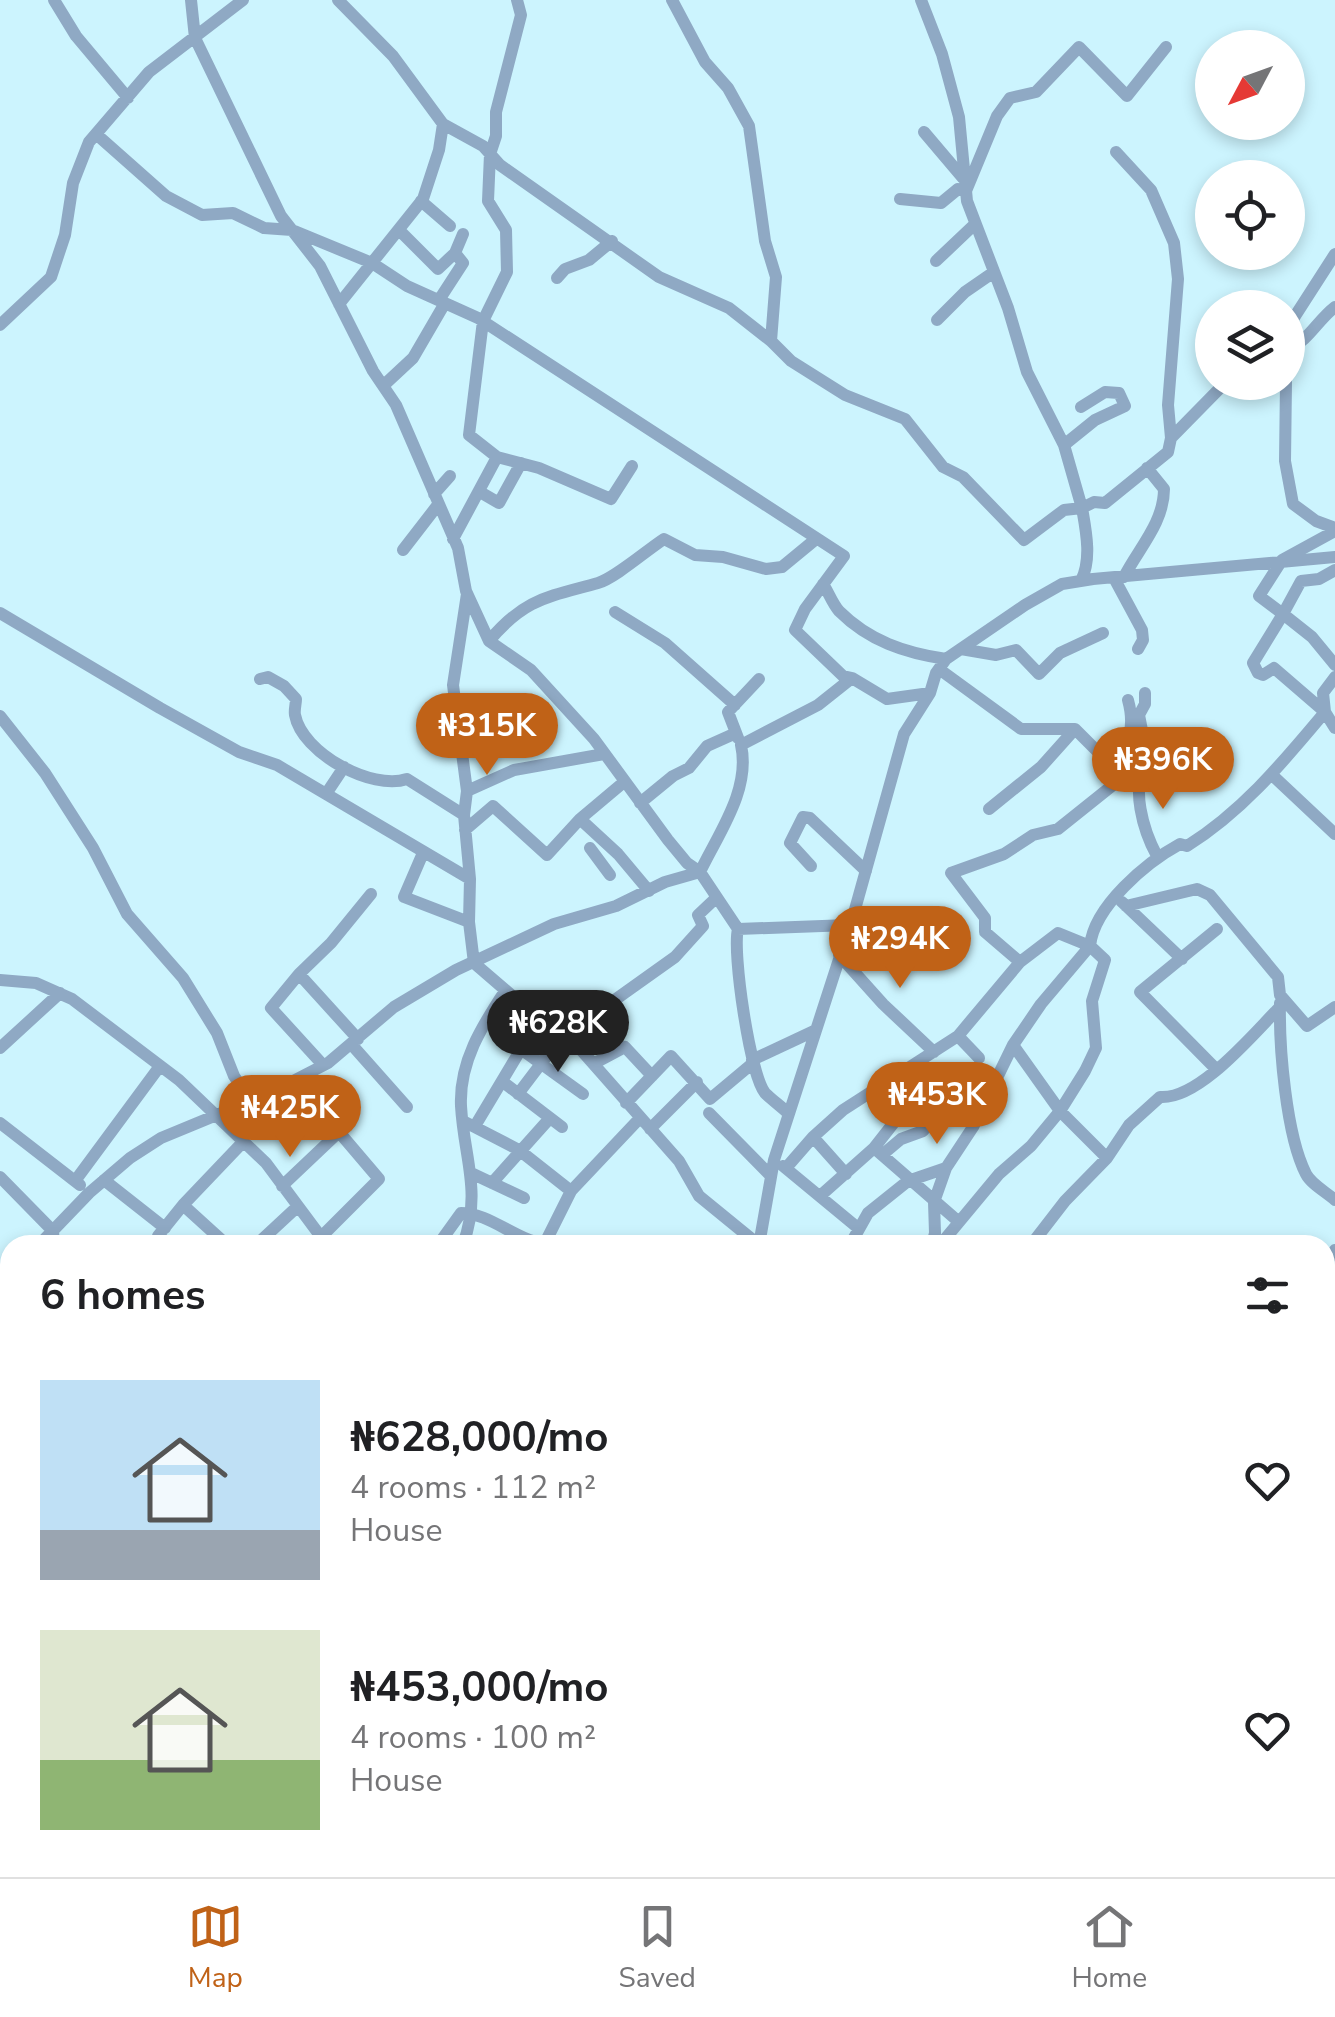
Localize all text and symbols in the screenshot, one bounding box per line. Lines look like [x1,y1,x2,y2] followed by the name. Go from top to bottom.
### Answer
[1195,30,1305,140] north arrow
[1195,30,1305,400] map controls
[1195,160,1305,270] button: locate
[1195,290,1305,400] button: layers
[417,693,557,778] pin: ₦315K
[438,704,536,747] text: ₦315K
[1093,727,1233,812] pin: ₦396K
[1114,738,1212,781] text: ₦396K
[830,906,970,991] pin: ₦294K
[851,917,949,960] text: ₦294K
[488,990,628,1075] pin: ₦628K
[509,1001,607,1044] text: ₦628K
[867,1062,1007,1147] pin: ₦453K
[888,1073,986,1116] text: ₦453K
[220,1075,360,1160] pin: ₦425K
[241,1086,339,1129] text: ₦425K
[40,1267,205,1324] text: 6 homes
[1240,1268,1295,1323] icon: filters
[350,1409,608,1466] text: ₦628,000/mo
[120,1420,240,1540] icon: home
[1240,1453,1295,1508] icon: heart
[350,1466,596,1509] text: 4 rooms · 112 m²
[350,1509,443,1552] text: House
[350,1659,608,1716] text: ₦453,000/mo
[120,1670,240,1790] icon: home
[1240,1703,1295,1758] icon: heart
[350,1716,596,1759] text: 4 rooms · 100 m²
[350,1759,443,1802] text: House
[188,1899,243,1997] tab: Map
[619,1899,696,1997] tab: Saved
[1071,1899,1147,1997] tab: Home

